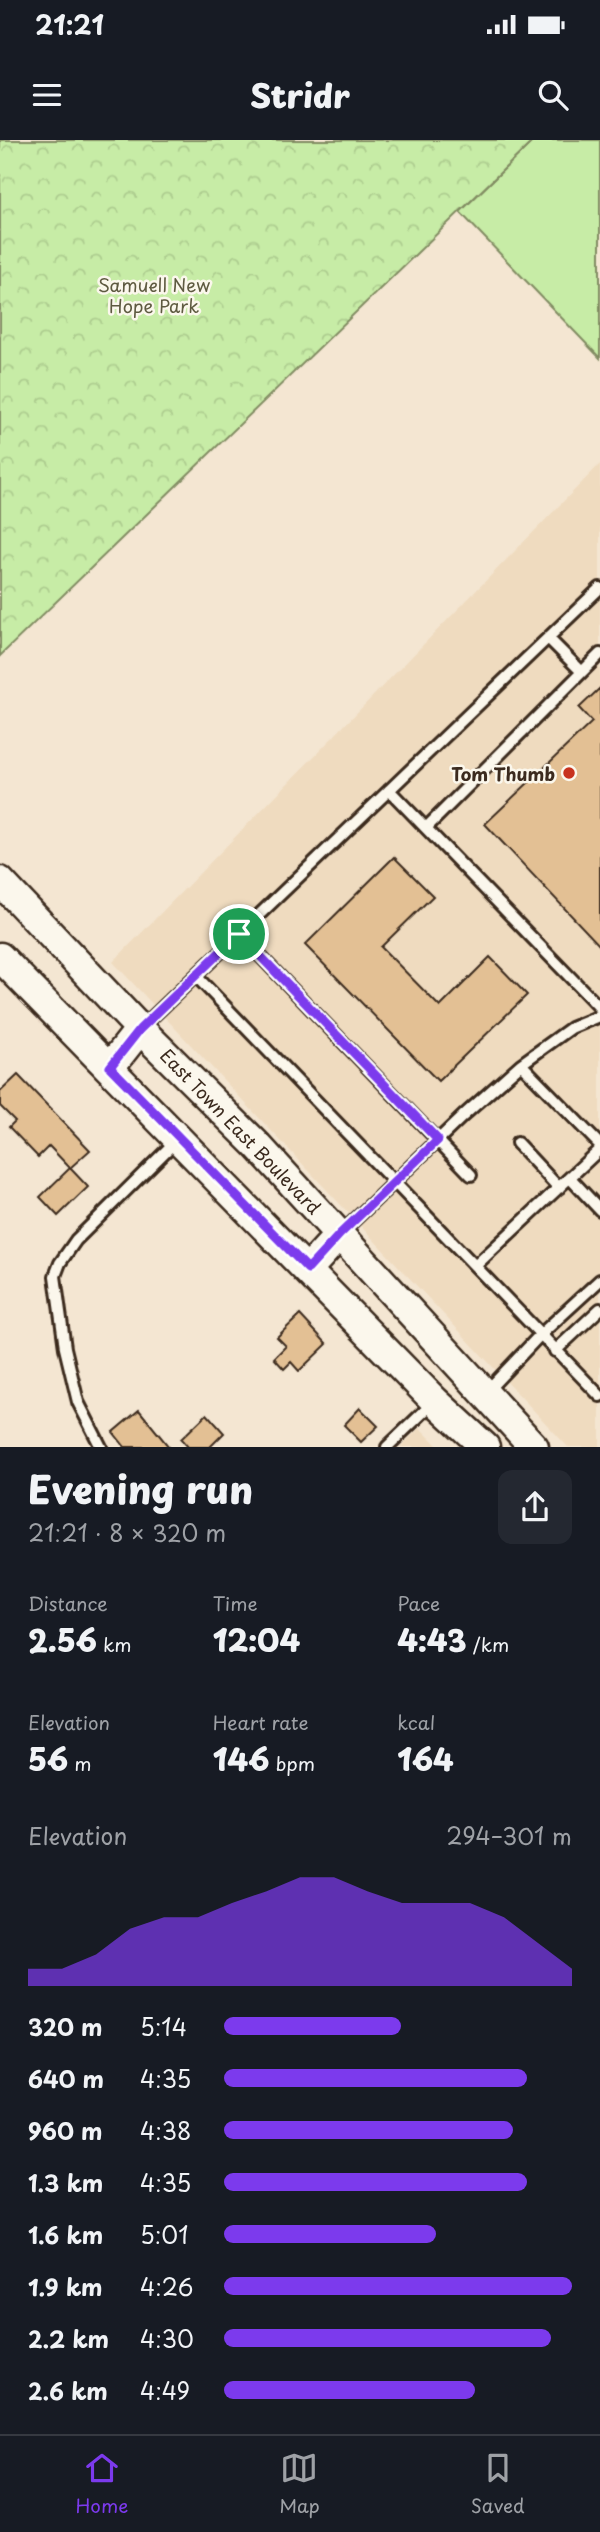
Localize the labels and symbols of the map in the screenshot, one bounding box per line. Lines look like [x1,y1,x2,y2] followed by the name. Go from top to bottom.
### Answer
[98,271,210,319] park label: Samuell New Hope Park
[451,760,555,787] place label: Tom Thumb
[561,765,577,781] marker: Tom Thumb
[209,904,269,964] pin
[154,1042,328,1220] street label: East Town East Boulevard

